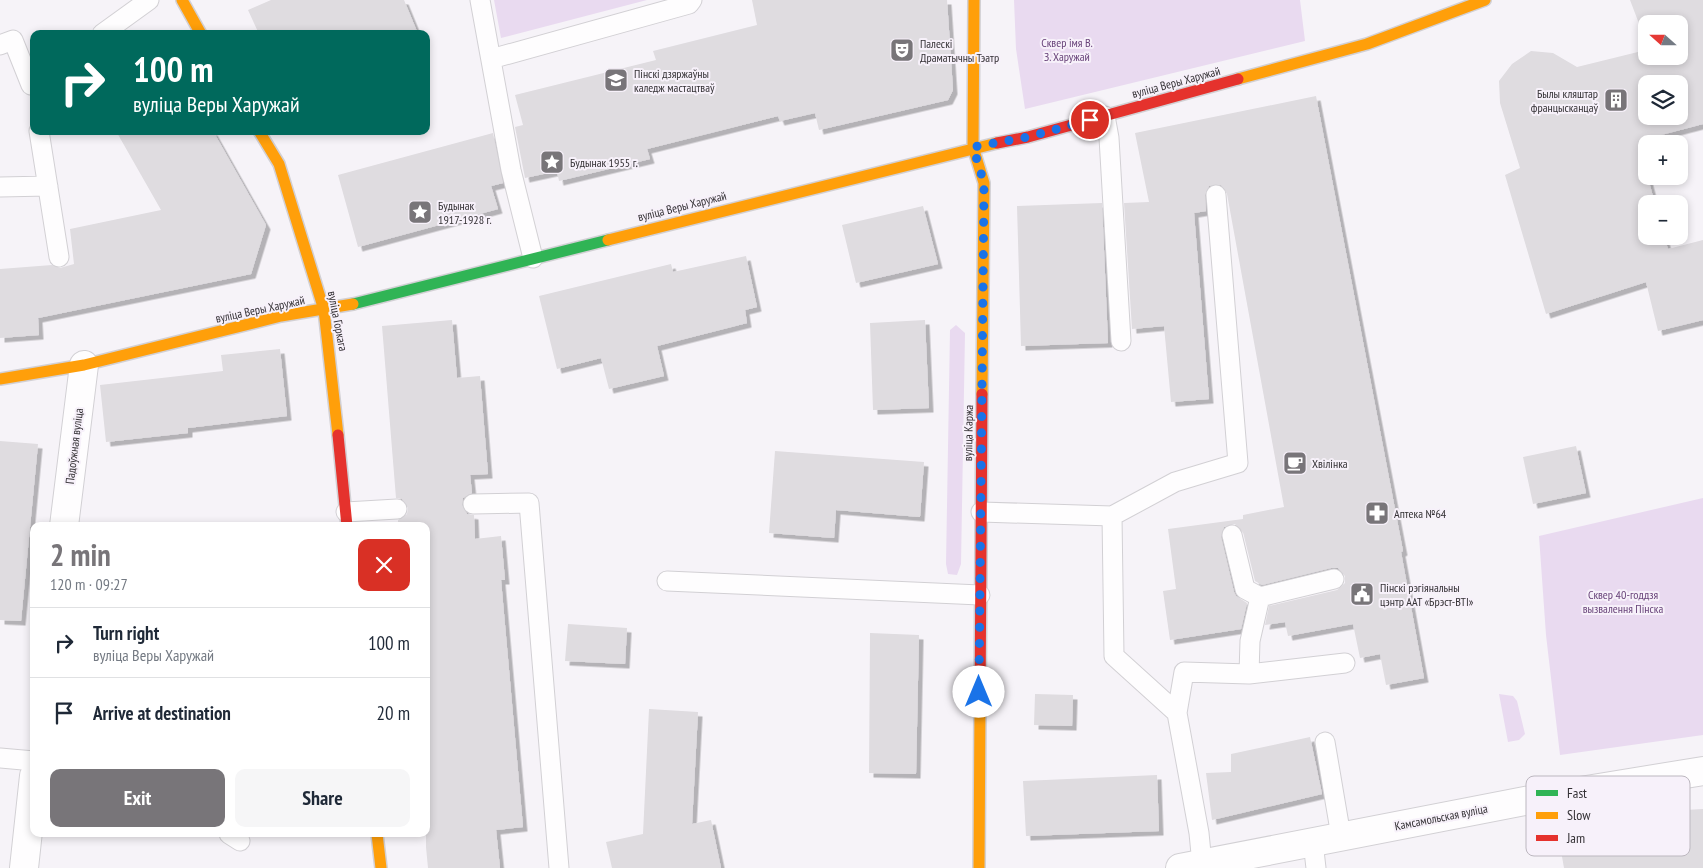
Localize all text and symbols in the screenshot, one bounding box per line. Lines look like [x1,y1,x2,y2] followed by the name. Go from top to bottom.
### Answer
[1638,15,1688,65] north arrow
[1638,15,1688,245] map controls
[1041,35,1093,64] park label: Сквер імя В. З. Харужай
[920,36,999,65] place label: Палескі Драматычны Тэатр
[889,37,915,63] theatre icon: Палескі Драматычны Тэатр
[133,46,214,92] text: 100 m
[50,50,115,115] icon: right
[1130,63,1222,101] street label: вуліца Веры Харужай
[634,66,715,95] place label: Пінскі дзяржаўны каледж мастацтваў
[603,67,629,93] school or university icon: Пінскі дзяржаўны каледж мастацтваў
[1638,75,1688,125] button: layers
[1531,86,1598,115] place label: Былы кляштар францысканцаў
[1603,87,1629,113] building icon: Былы кляштар францысканцаў
[133,90,300,118] text: вуліца Веры Харужай
[1069,99,1111,141] pin
[1076,106,1104,134] icon: arrive
[1638,135,1688,185] button: +
[539,149,565,175] place icon: Будынак 1955 г.
[570,155,638,170] place label: Будынак 1955 г.
[636,188,728,224] street label: вуліца Веры Харужай
[1638,195,1688,245] button: −
[438,198,492,227] place label: Будынак 1917-1928 г.
[407,199,433,225] place icon: Будынак 1917-1928 г.
[325,290,351,352] street label: вуліца Горкага
[214,292,306,326] street label: вуліца Веры Харужай
[960,404,976,461] street label: вуліца Каржа
[62,407,86,485] street label: Падоўжная вуліца
[1282,450,1308,476] cafe icon: Хвілінка
[1312,456,1348,471] place label: Хвілінка
[1364,500,1390,526] pharmacy icon: Аптека №64
[1394,506,1447,521] place label: Аптека №64
[50,535,111,574] text: 2 min
[358,539,410,591] button: close
[50,574,128,594] text: 120 m · 09:27
[1380,580,1474,609] place label: Пінскі рэгіянальны цэнтр ААТ «Брэст-ВТІ»
[1349,581,1375,607] public building icon: Пінскі рэгіянальны цэнтр ААТ «Брэст-ВТІ»
[1583,587,1663,616] park label: Сквер 40-годдзя вызвалення Пінска
[93,621,159,645] text: Turn right
[50,629,78,657] icon: right
[368,631,410,655] text: 100 m
[93,645,214,665] text: вуліца Веры Харужай
[952,665,1004,717] position arrow
[50,699,78,727] icon: arrive
[93,701,231,725] text: Arrive at destination
[377,701,410,725] text: 20 m
[50,769,225,827] button: Exit
[235,769,410,827] button: Share
[1526,776,1690,856] legend
[1567,784,1587,802] text: Fast
[1393,801,1489,833] street label: Камсамольская вуліца
[1567,806,1591,824] text: Slow
[1566,829,1585,847] text: Jam

